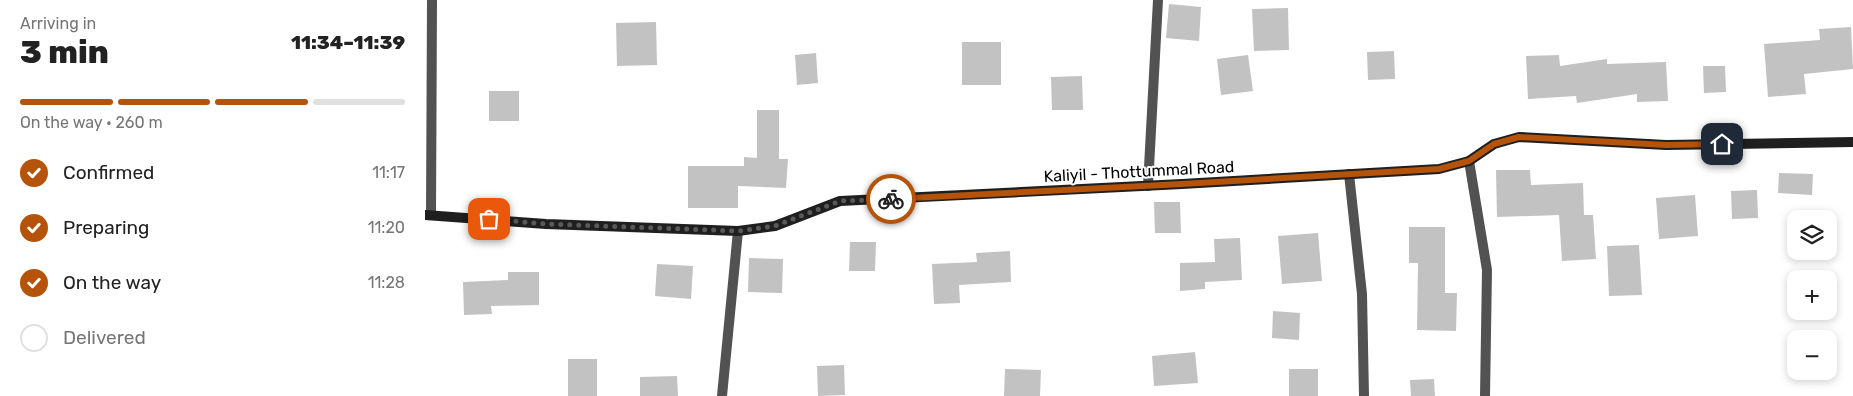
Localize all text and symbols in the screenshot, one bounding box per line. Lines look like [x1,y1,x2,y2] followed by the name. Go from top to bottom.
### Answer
[20,14,96,33] text: Arriving in
[291,31,405,54] text: 11:34–11:39
[20,33,109,71] text: 3 min
[20,113,163,132] text: On the way · 260 m
[1701,123,1743,165] pin
[1708,130,1736,158] icon: home
[1043,157,1235,186] street label: Kaliyil - Thottummal Road
[20,159,48,187] icon: check
[63,161,154,184] text: Confirmed
[372,163,405,182] text: 11:17
[866,174,916,224] courier
[877,185,905,213] icon: bike
[468,198,510,240] pin
[475,205,503,233] icon: bag
[1787,210,1837,380] map controls
[1787,210,1837,260] button: layers
[20,214,48,242] icon: check
[63,216,149,239] text: Preparing
[368,218,405,237] text: 11:20
[20,269,48,297] icon: check
[1787,270,1837,320] button: +
[63,271,161,294] text: On the way
[368,273,405,292] text: 11:28
[63,326,146,349] text: Delivered
[1787,330,1837,380] button: −

